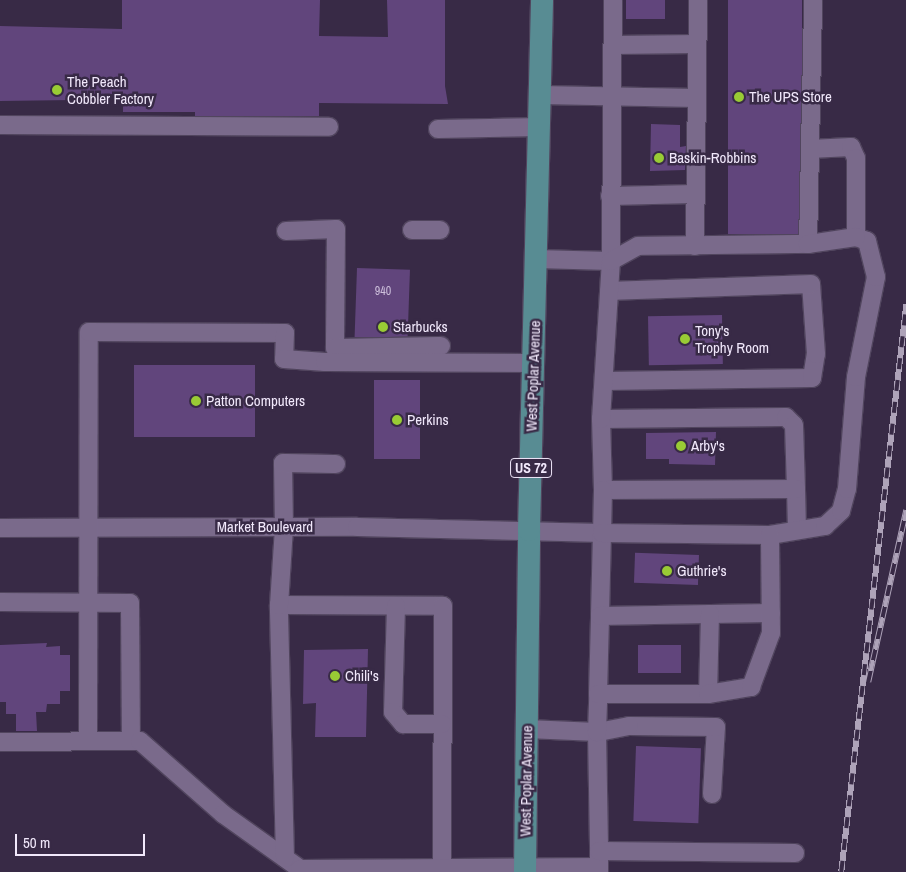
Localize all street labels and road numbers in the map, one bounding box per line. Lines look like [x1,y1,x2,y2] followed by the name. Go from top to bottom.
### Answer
[522,320,544,432] street label: West Poplar Avenue
[510,456,552,479] road number: US 72
[217,518,313,536] street label: Market Boulevard
[516,725,536,837] street label: West Poplar Avenue

